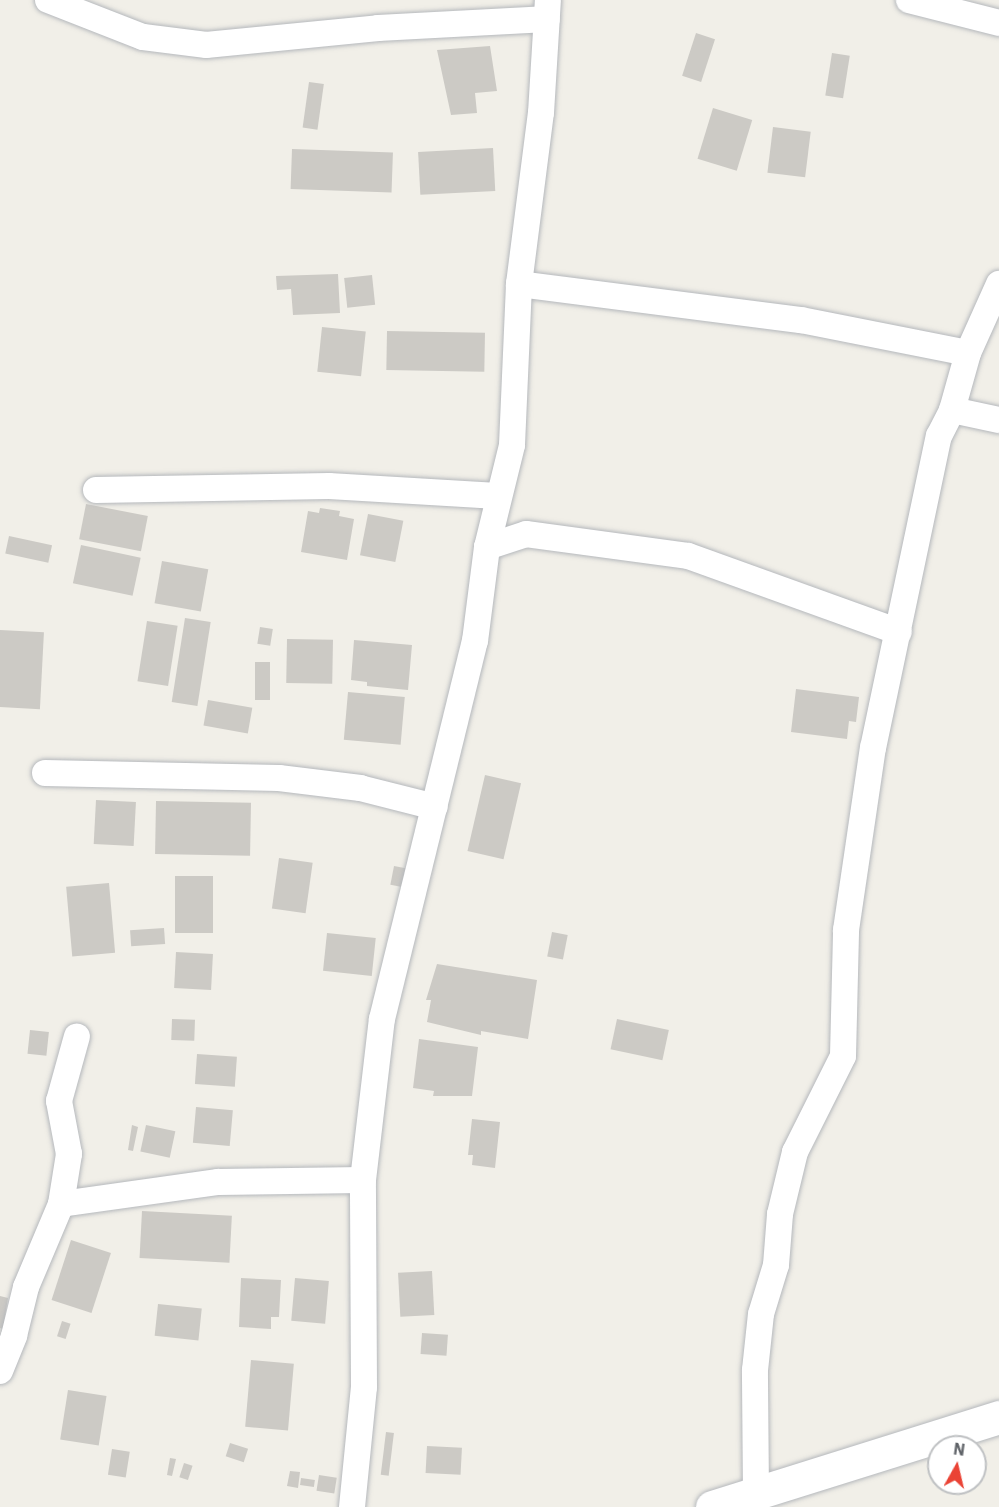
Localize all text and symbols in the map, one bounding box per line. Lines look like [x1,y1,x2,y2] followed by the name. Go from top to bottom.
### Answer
[927,1435,987,1495] north arrow
[952,1438,966,1460] text: N

